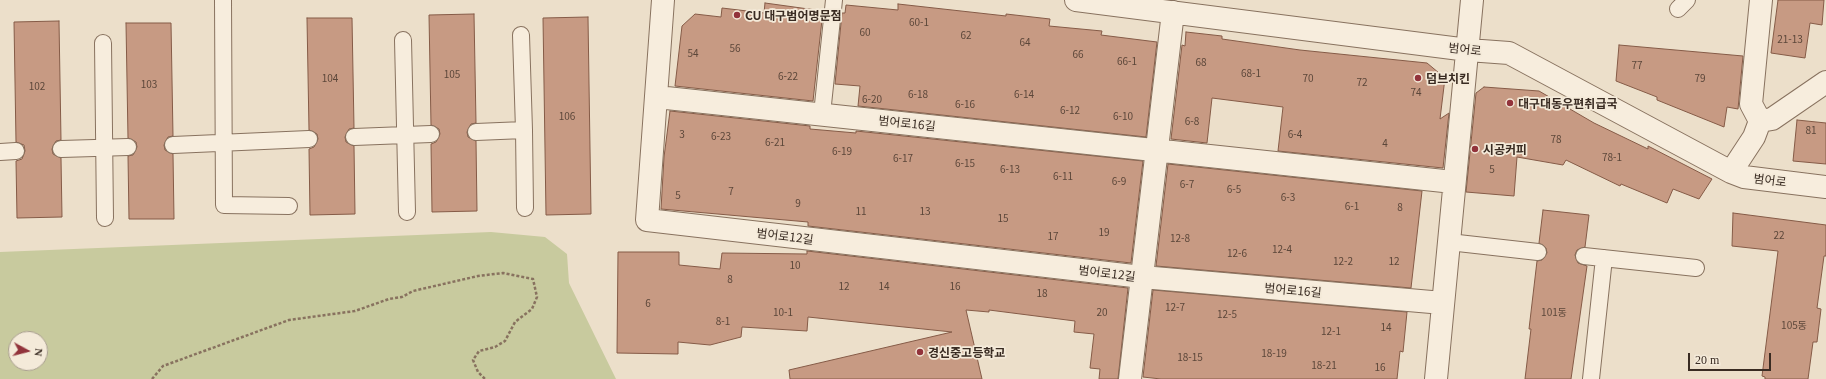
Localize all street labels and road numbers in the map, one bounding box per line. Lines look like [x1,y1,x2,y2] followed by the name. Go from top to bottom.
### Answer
[1448,40,1482,58] street label: 범어로
[878,113,936,133] street label: 범어로16길
[1753,171,1787,189] street label: 범어로
[756,225,814,247] street label: 범어로12길
[1078,262,1136,284] street label: 범어로12길
[1264,280,1322,300] street label: 범어로16길

